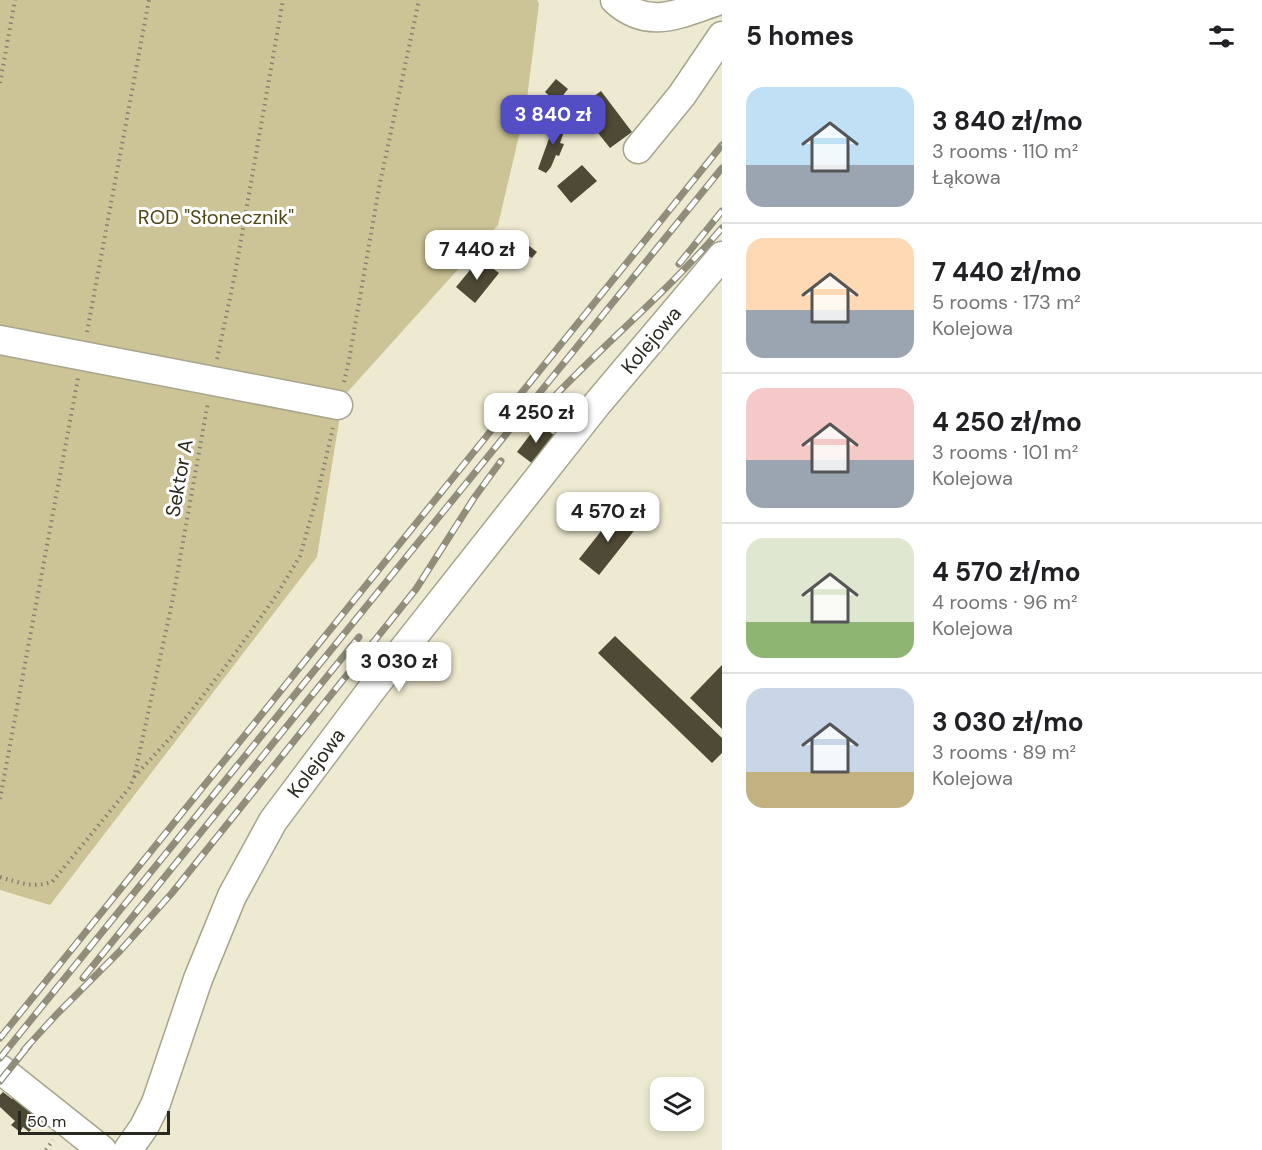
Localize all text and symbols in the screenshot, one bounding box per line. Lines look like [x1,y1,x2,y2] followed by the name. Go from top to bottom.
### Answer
[746,19,854,53] text: 5 homes
[1205,20,1238,53] icon: filters
[491,95,615,146] pin: 3 840 zł
[515,101,591,127] text: 3 840 zł
[932,104,1083,138] text: 3 840 zł/mo
[794,111,866,183] icon: home
[932,138,1078,164] text: 3 rooms · 110 m²
[932,164,1001,190] text: Łąkowa
[138,204,294,230] park label: ROD "Słonecznik"
[415,230,539,281] pin: 7 440 zł
[439,236,515,262] text: 7 440 zł
[932,255,1082,289] text: 7 440 zł/mo
[794,262,866,334] icon: home
[932,289,1081,315] text: 5 rooms · 173 m²
[615,301,687,379] street label: Kolejowa
[932,315,1013,341] text: Kolejowa
[474,393,598,444] pin: 4 250 zł
[498,399,574,425] text: 4 250 zł
[932,405,1082,439] text: 4 250 zł/mo
[794,412,866,484] icon: home
[159,437,199,519] street label: Sektor A
[932,439,1078,465] text: 3 rooms · 101 m²
[932,465,1013,491] text: Kolejowa
[546,492,670,543] pin: 4 570 zł
[570,498,646,524] text: 4 570 zł
[932,555,1081,589] text: 4 570 zł/mo
[794,562,866,634] icon: home
[932,589,1078,615] text: 4 rooms · 96 m²
[932,615,1013,641] text: Kolejowa
[337,642,461,693] pin: 3 030 zł
[360,648,438,674] text: 3 030 zł
[932,705,1084,739] text: 3 030 zł/mo
[794,712,866,784] icon: home
[281,723,351,803] street label: Kolejowa
[932,739,1076,765] text: 3 rooms · 89 m²
[932,765,1013,791] text: Kolejowa
[650,1077,704,1131] map controls
[650,1077,704,1131] button: layers
[18,1108,170,1136] scale bar
[27,1111,66,1132] text: 50 m

